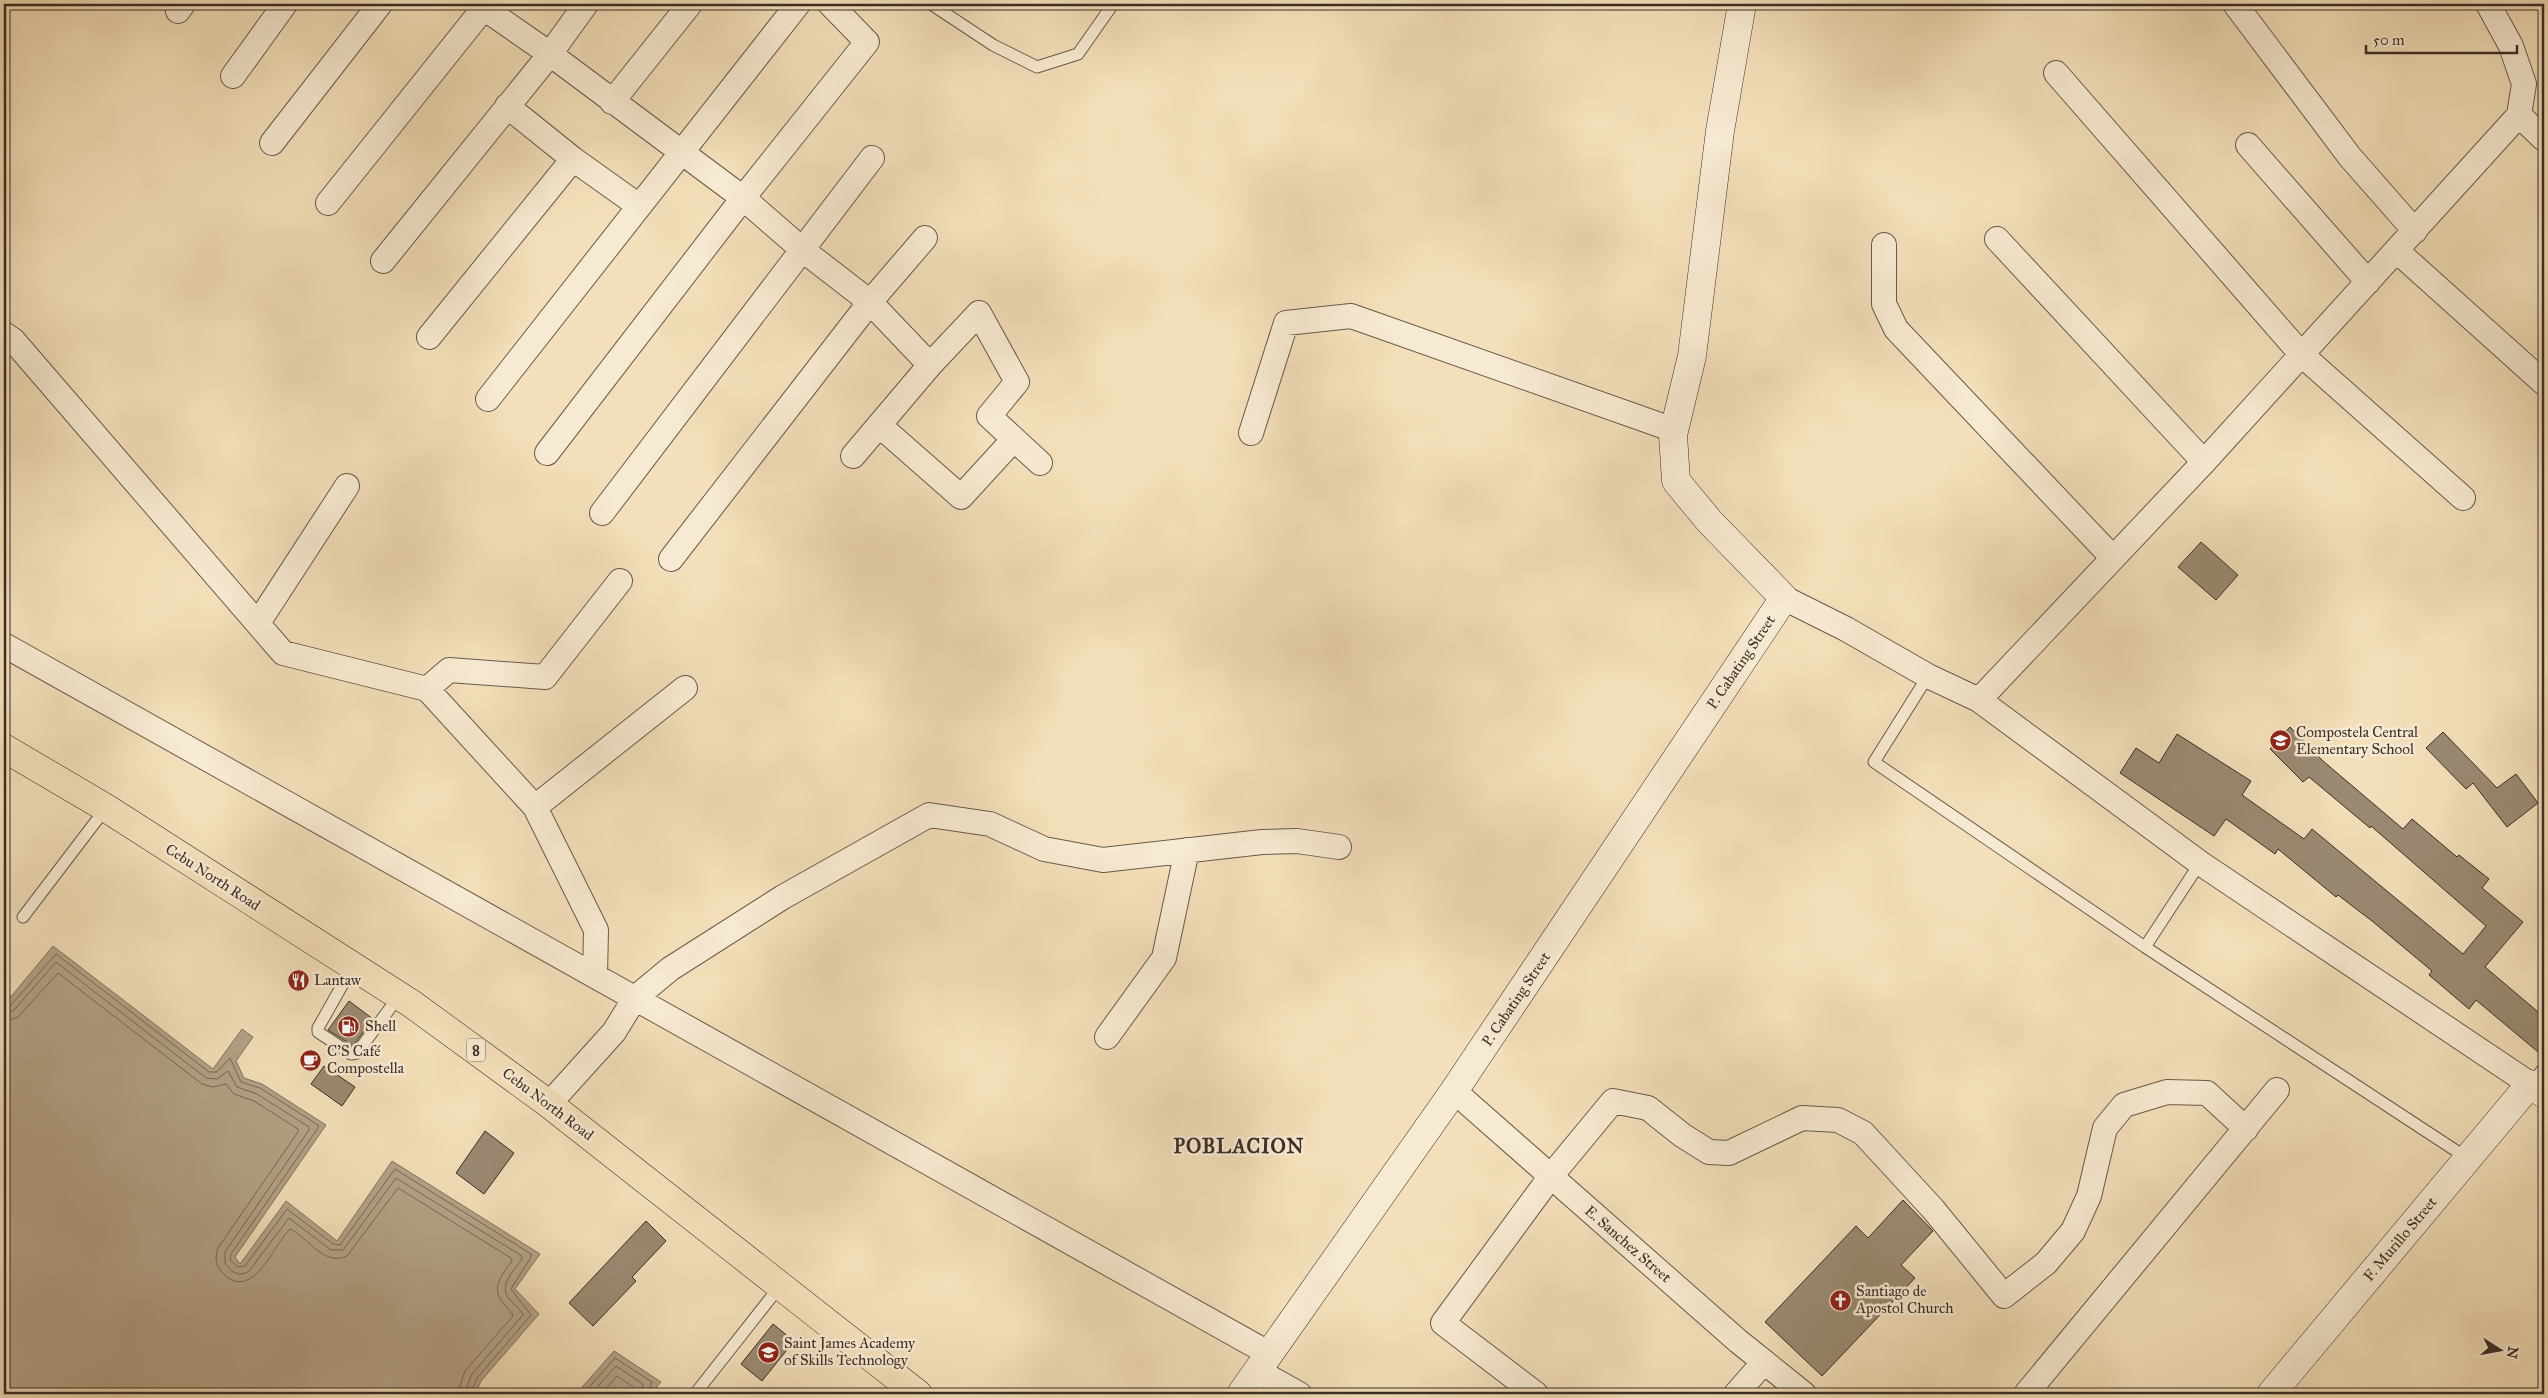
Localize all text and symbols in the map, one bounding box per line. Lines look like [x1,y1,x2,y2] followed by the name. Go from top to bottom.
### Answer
[2366,22,2517,54] scale bar
[2373,31,2405,49] text: 50 m
[1703,611,1779,712] street label: P. Cabating Street
[2296,723,2419,758] place label: Compostela Central Elementary School
[2268,729,2292,753] school or university icon: Compostela Central Elementary School
[162,840,264,915] street label: Cebu North Road
[1478,948,1554,1049] street label: P. Cabating Street
[286,968,310,992] restaurant icon: Lantaw
[314,971,361,989] place label: Lantaw
[337,1014,361,1038] fuel station icon: Shell
[365,1017,397,1035] place label: Shell
[467,1038,485,1062] road number: 8
[327,1042,405,1077] place label: C'S Café Compostella
[299,1048,323,1072] cafe icon: C'S Café Compostella
[499,1064,598,1144] street label: Cebu North Road
[1174,1134,1304,1158] district label: POBLACION
[2360,1193,2441,1285] street label: F. Murillo Street
[1581,1202,1675,1287] street label: E. Sanchez Street
[1855,1282,1954,1317] place label: Santiago de Apostol Church
[1828,1288,1852,1312] church icon: Santiago de Apostol Church
[2476,1326,2526,1376] north arrow
[784,1334,916,1369] place label: Saint James Academy of Skills Technology
[756,1340,780,1364] school or university icon: Saint James Academy of Skills Technology
[2503,1345,2522,1360] text: N

